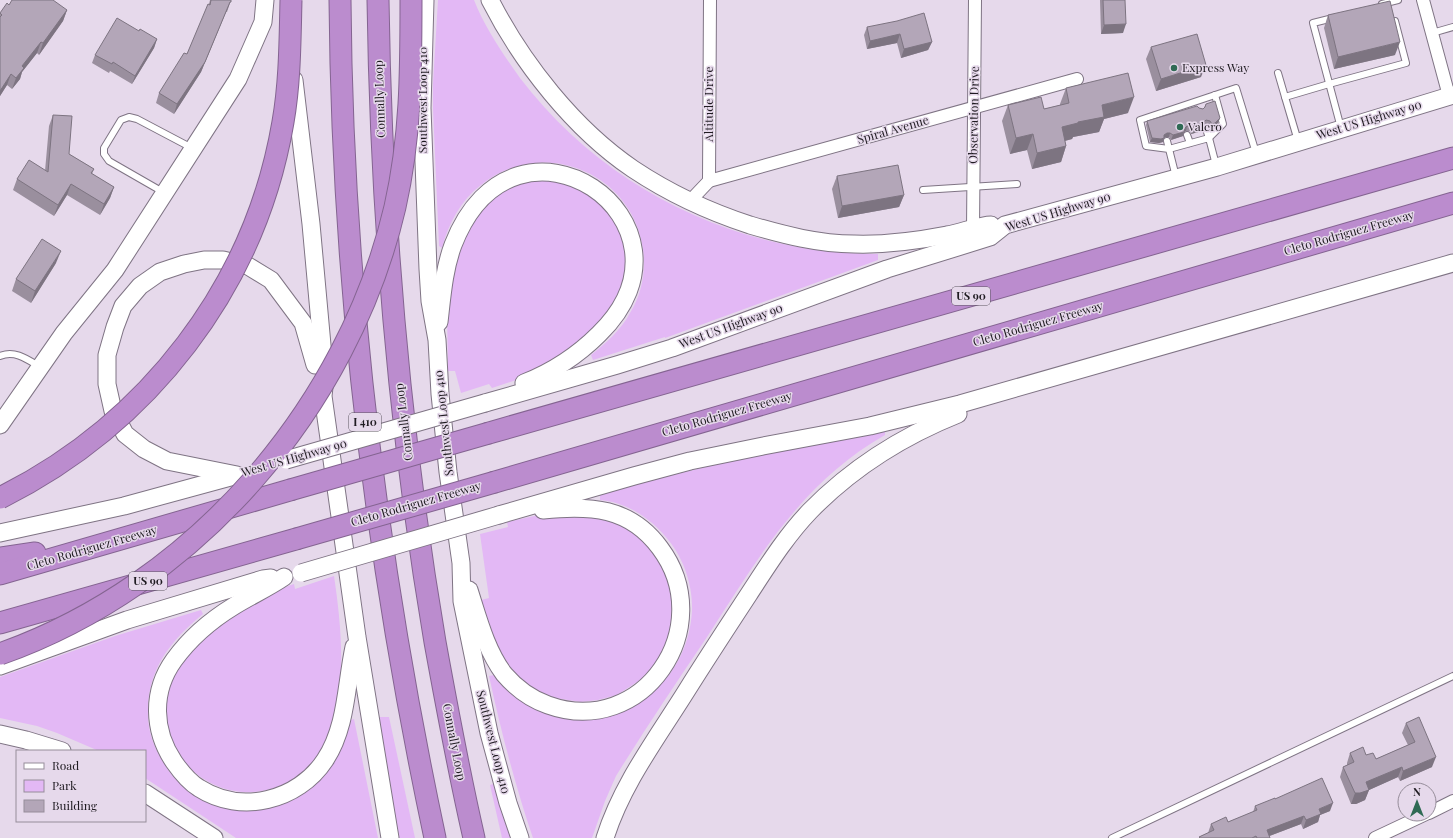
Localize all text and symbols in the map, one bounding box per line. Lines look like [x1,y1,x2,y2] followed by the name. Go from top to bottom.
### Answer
[414,47,430,153] street label: Southwest Loop 410
[1182,59,1249,75] place label: Express Way
[370,60,388,138] street label: Connally Loop
[1169,63,1179,73] marker: Express Way
[700,66,716,143] street label: Altitude Drive
[964,66,982,164] street label: Observation Drive
[1313,95,1423,143] street label: West US Highway 90
[855,111,930,147] street label: Spiral Avenue
[1187,118,1222,134] place label: Valero
[1175,122,1185,132] marker: Valero
[1002,187,1112,235] street label: West US Highway 90
[1282,206,1416,258] street label: Cleto Rodriguez Freeway
[952,287,990,305] road number: US 90
[971,297,1105,349] street label: Cleto Rodriguez Freeway
[676,299,785,352] street label: West US Highway 90
[429,369,457,477] street label: Southwest Loop 410
[390,382,416,462] street label: Connally Loop
[660,387,794,439] street label: Cleto Rodriguez Freeway
[349,413,381,431] road number: I 410
[238,434,348,480] street label: West US Highway 90
[349,477,483,529] street label: Cleto Rodriguez Freeway
[25,521,159,573] street label: Cleto Rodriguez Freeway
[129,572,167,590] road number: US 90
[473,688,515,795] street label: Southwest Loop 410
[440,702,470,782] street label: Connally Loop
[16,750,146,822] legend
[52,757,79,773] text: Road
[52,777,77,793] text: Park
[1397,782,1437,822] north arrow
[1413,784,1421,799] text: N
[52,797,98,813] text: Building

